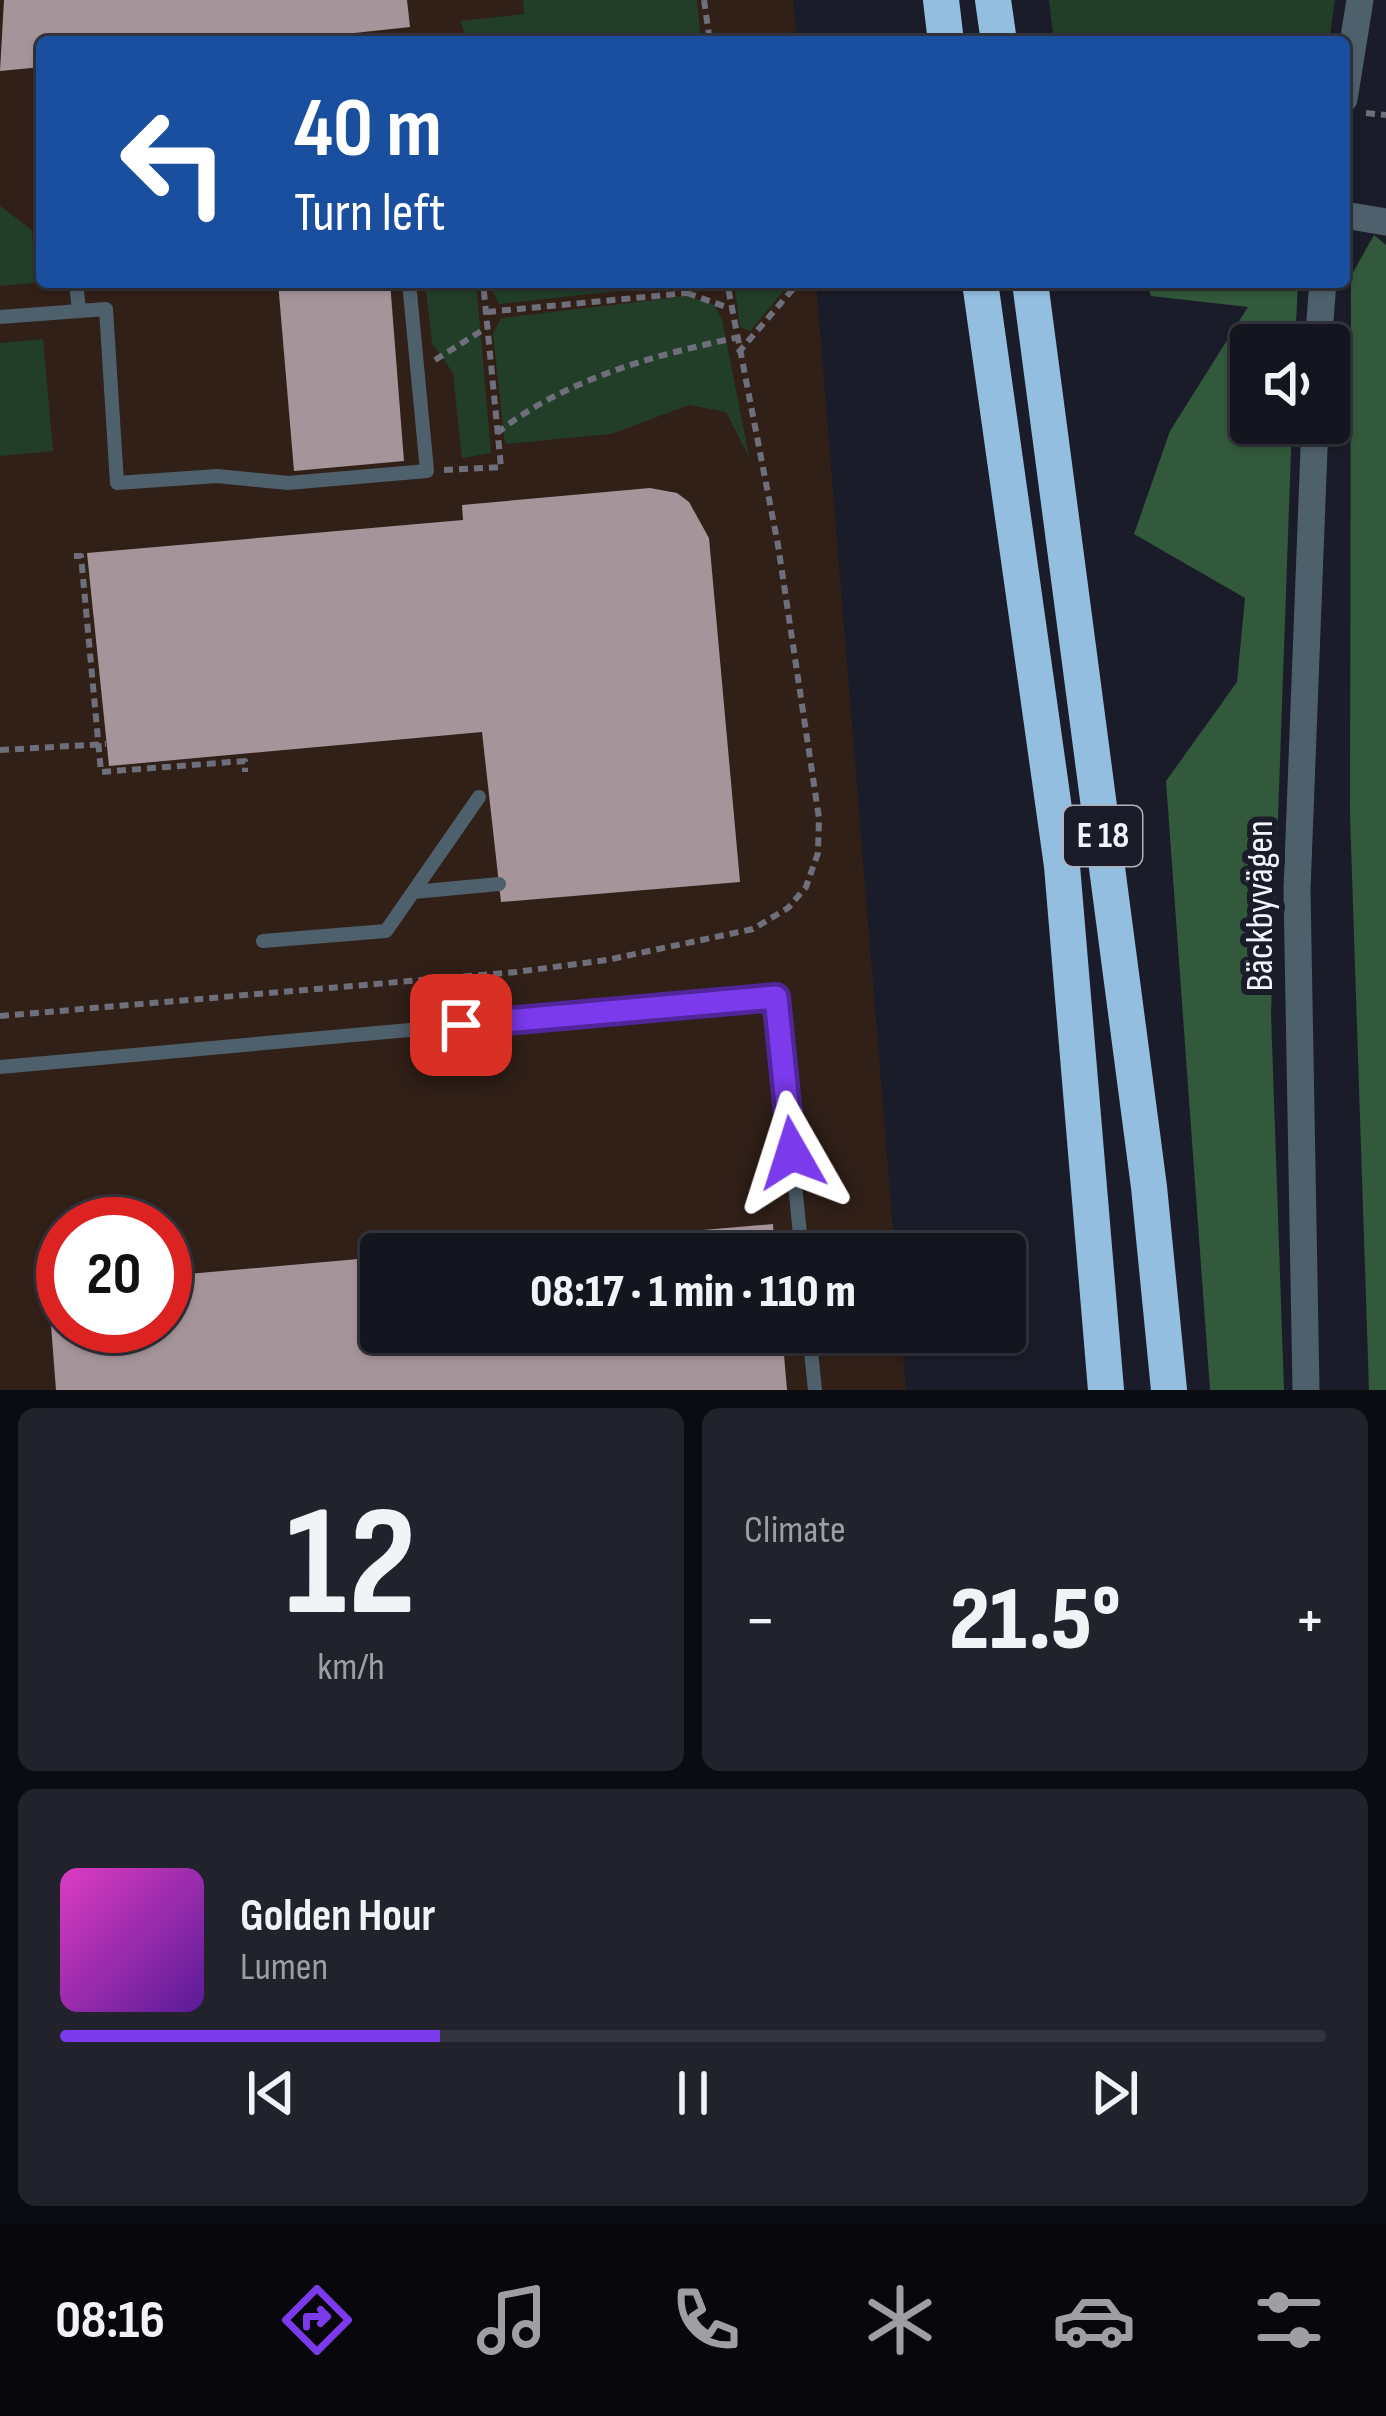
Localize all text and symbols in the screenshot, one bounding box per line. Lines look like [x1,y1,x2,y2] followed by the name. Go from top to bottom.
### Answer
[294,79,442,180] text: 40 m
[96,84,252,240] icon: left
[294,181,446,246] text: Turn left
[1230,324,1350,444] map controls
[1230,324,1350,444] button: sound
[1064,806,1142,866] road number: E 18
[1237,820,1284,992] street label: Bäckbyvägen
[410,974,512,1076] pin
[428,992,494,1058] icon: arrive
[729,1090,855,1216] position arrow
[36,1197,192,1353] speed limit sign: 20
[530,1265,856,1320] text: 08:17 · 1 min · 110 m
[285,1472,417,1659] text: 12
[744,1507,846,1554] text: Climate
[949,1567,1121,1675] text: 21.5°
[744,1582,776,1661] text: −
[1294,1582,1326,1661] text: +
[317,1644,385,1691] text: km/h
[240,1889,435,1944] text: Golden Hour
[240,1944,328,1991] text: Lumen
[238,2060,304,2126] icon: previous
[660,2060,726,2126] icon: pause
[1082,2060,1148,2126] icon: next
[275,2278,359,2362] icon: directions
[470,2278,554,2362] icon: music
[664,2278,748,2362] icon: phone
[858,2278,942,2362] icon: climate
[1052,2278,1136,2362] icon: car
[1247,2278,1331,2362] icon: filters
[55,2288,165,2353] text: 08:16

